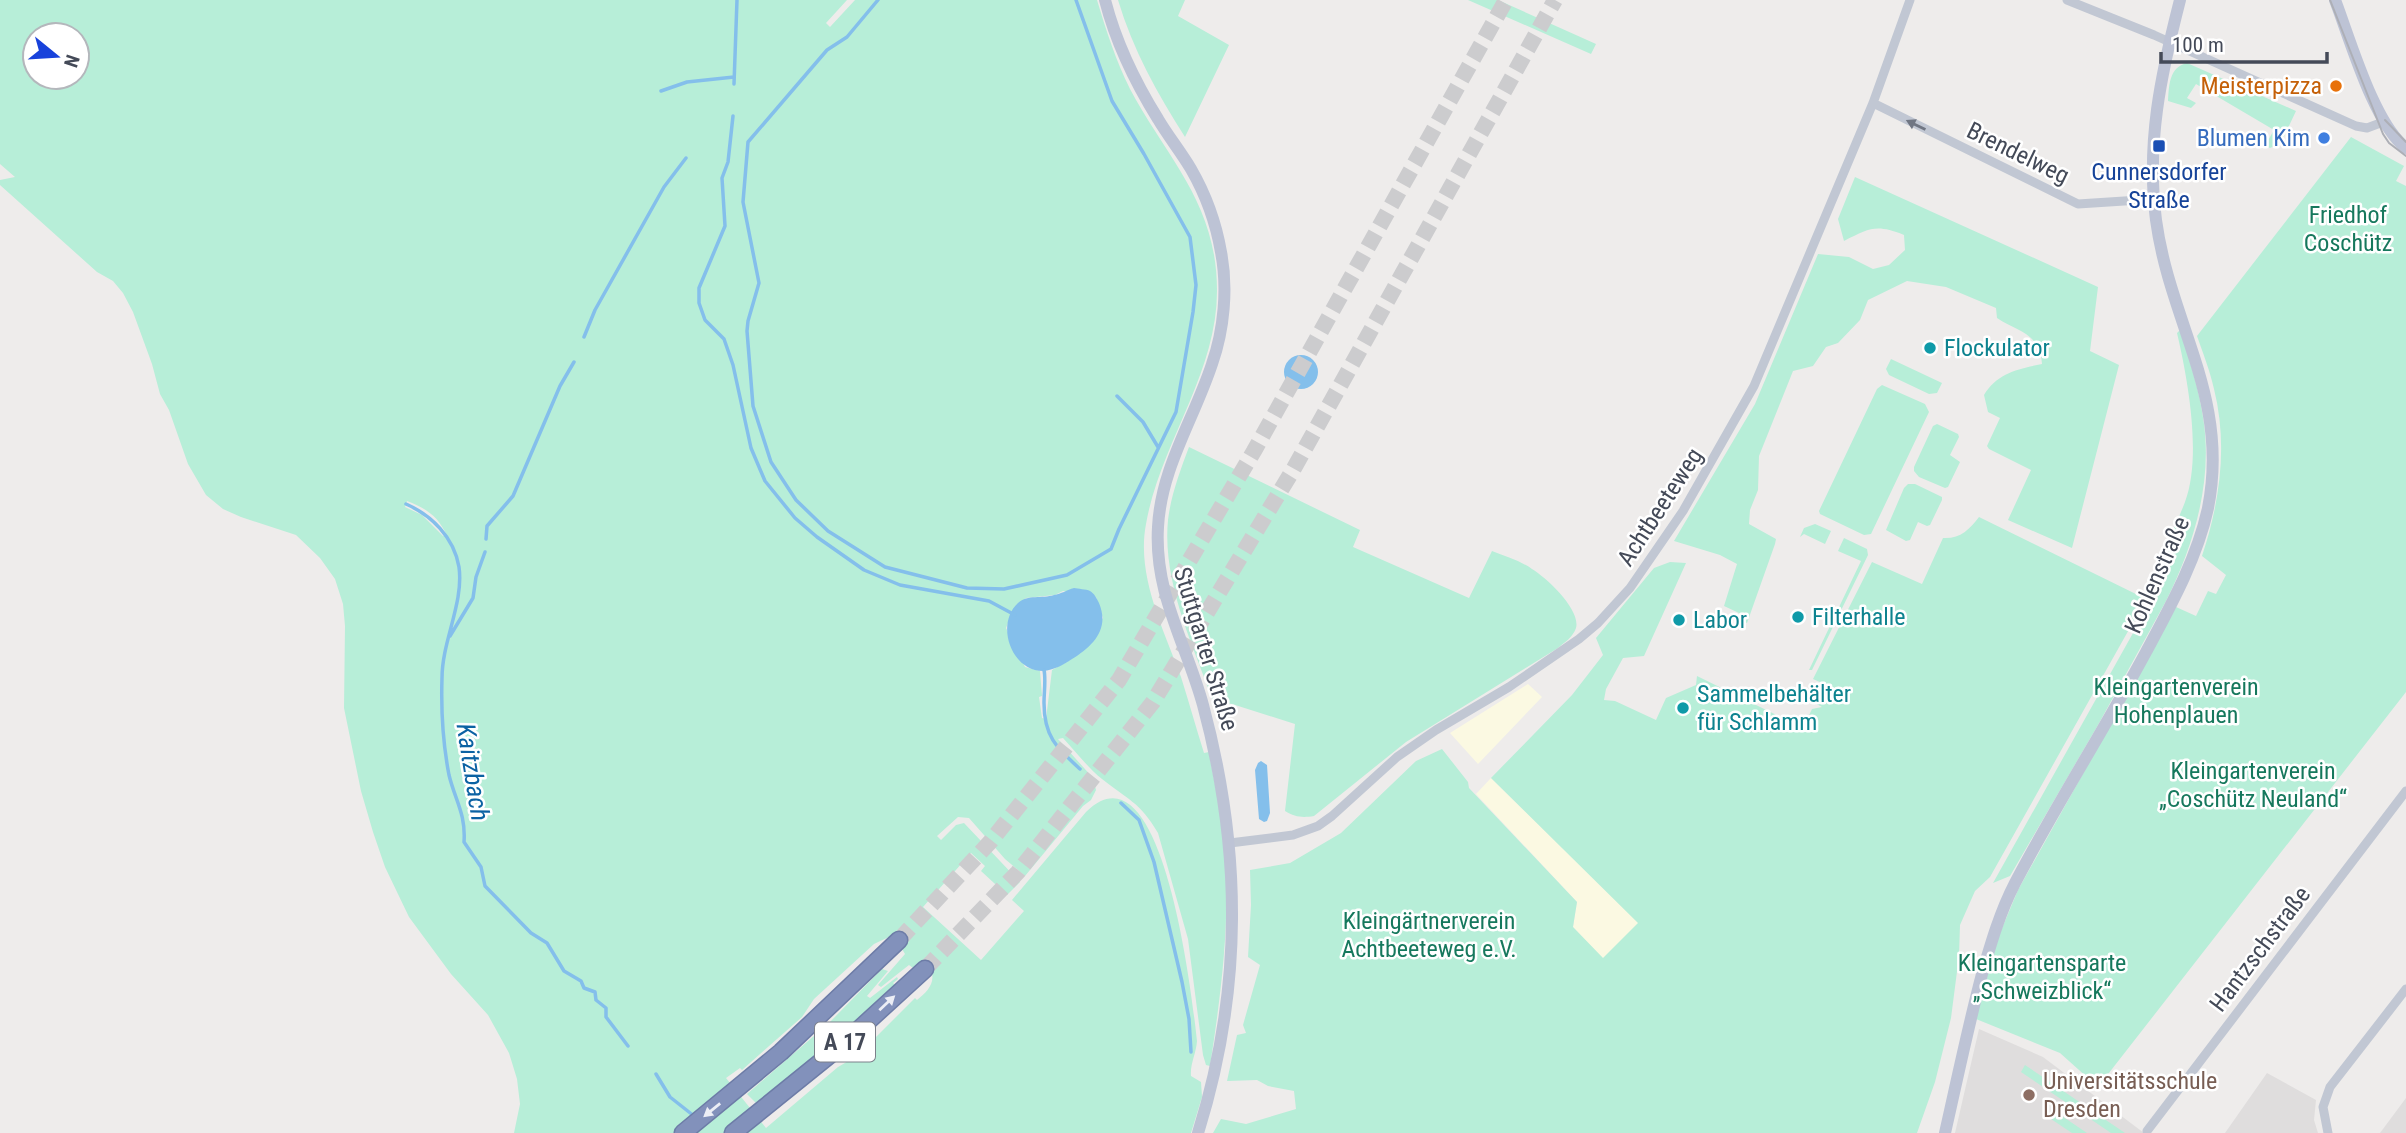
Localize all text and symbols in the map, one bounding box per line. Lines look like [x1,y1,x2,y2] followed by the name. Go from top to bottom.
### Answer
[21,21,91,91] north arrow
[2161,21,2327,65] scale bar
[2172,33,2224,57] text: 100 m
[59,52,84,70] text: N
[2201,72,2322,100] place label: Meisterpizza
[2328,78,2344,94] marker: Meisterpizza
[1962,116,2074,190] street label: Brendelweg
[1906,119,1926,130] one-way arrow
[2197,124,2310,152] place label: Blumen Kim
[2316,130,2332,146] marker: Blumen Kim
[2151,138,2167,154] marker: Cunnersdorfer Straße
[2091,158,2227,214] place label: Cunnersdorfer Straße
[2304,201,2392,257] park label: Friedhof Coschütz
[1944,334,2050,362] place label: Flockulator
[1922,340,1938,356] marker: Flockulator
[1611,443,1709,571] street label: Achtbeeteweg
[2119,512,2195,638] street label: Kohlenstraße
[1168,564,1244,734] street label: Stuttgarter Straße
[1812,603,1906,631] place label: Filterhalle
[1693,606,1747,634] place label: Labor
[1790,609,1806,625] marker: Filterhalle
[1671,612,1687,628] marker: Labor
[2093,673,2259,729] park label: Kleingartenverein Hohenplauen
[1697,680,1851,736] place label: Sammelbehälter für Schlamm
[1675,700,1691,716] marker: Sammelbehälter für Schlamm
[450,721,496,823] water label: Kaitzbach
[2159,757,2347,813] park label: Kleingartenverein „Coschütz Neuland“
[2204,881,2316,1017] street label: Hantzschstraße
[1341,907,1517,963] park label: Kleingärtnerverein Achtbeeteweg e.V.
[1958,949,2126,1005] park label: Kleingartensparte „Schweizblick“
[878,996,895,1012] one-way arrow
[815,1023,875,1062] road number: A 17
[2043,1067,2217,1123] place label: Universitätsschule Dresden
[2021,1087,2037,1103] marker: Universitätsschule Dresden
[703,1102,720,1117] one-way arrow

